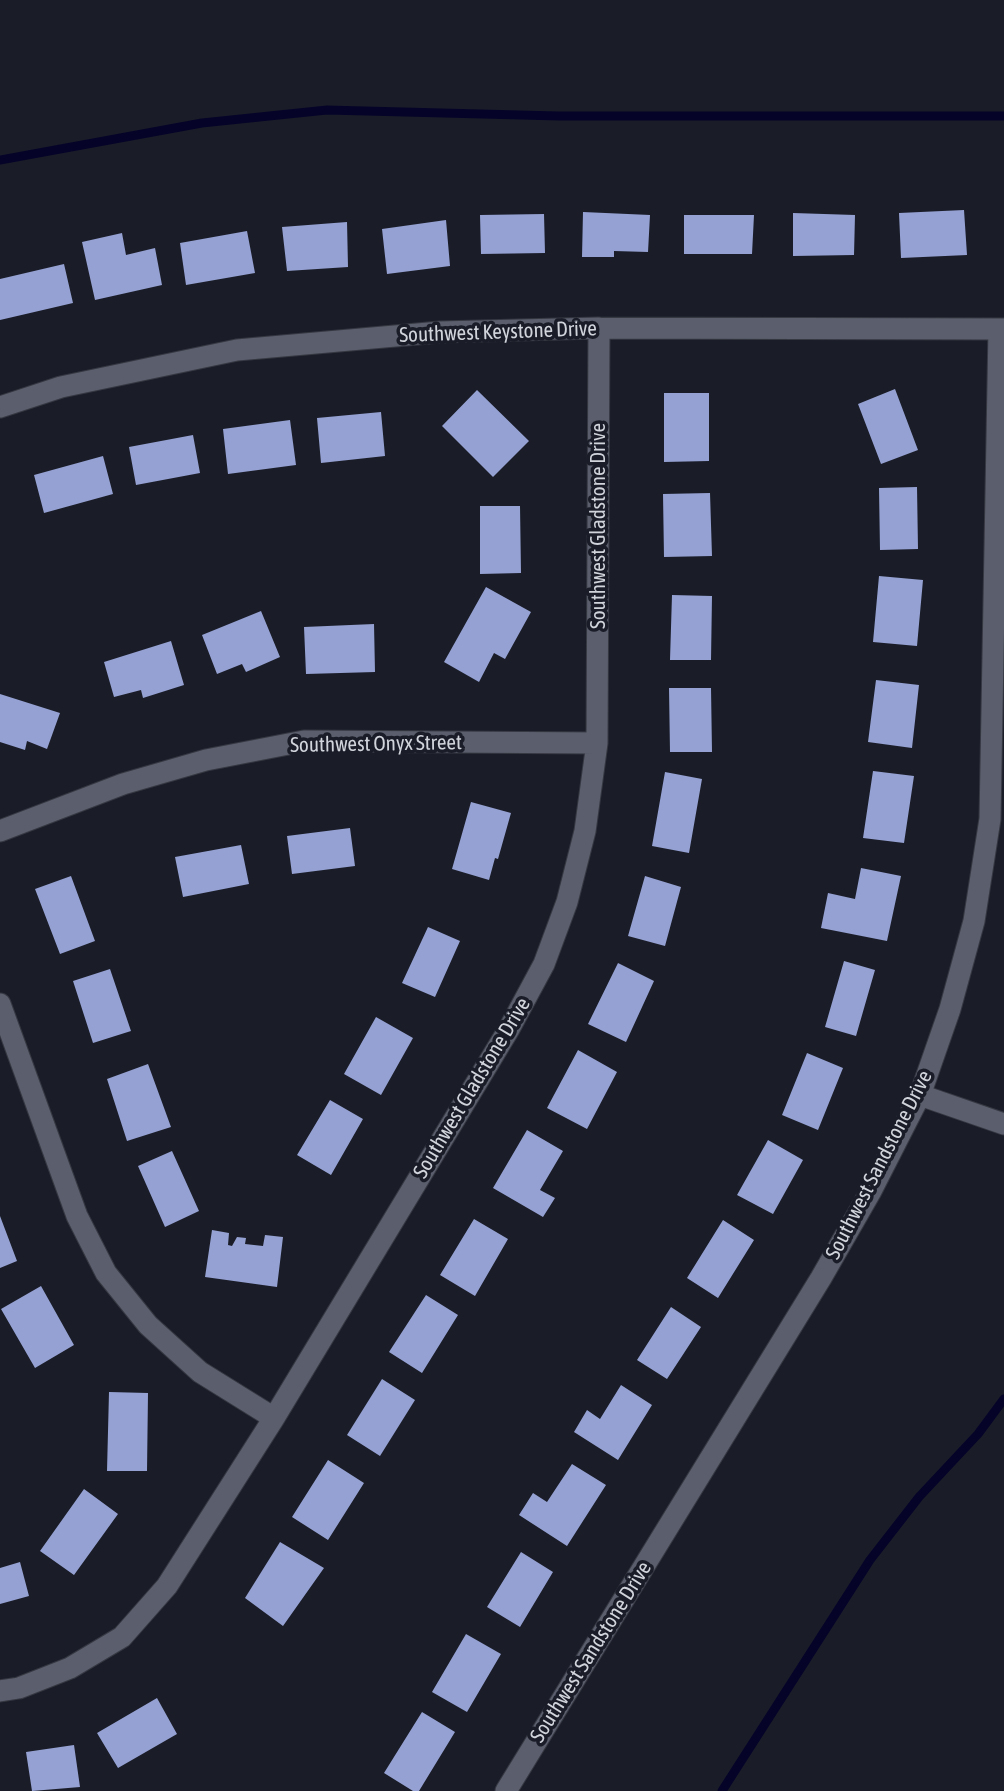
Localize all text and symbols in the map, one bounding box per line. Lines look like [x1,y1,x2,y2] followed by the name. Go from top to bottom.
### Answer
[399,316,597,348] street label: Southwest Keystone Drive
[585,423,611,629] street label: Southwest Gladstone Drive
[290,730,462,758] street label: Southwest Onyx Street
[408,993,536,1183] street label: Southwest Gladstone Drive
[820,1066,938,1264] street label: Southwest Sandstone Drive
[525,1557,657,1747] street label: Southwest Sandstone Drive

